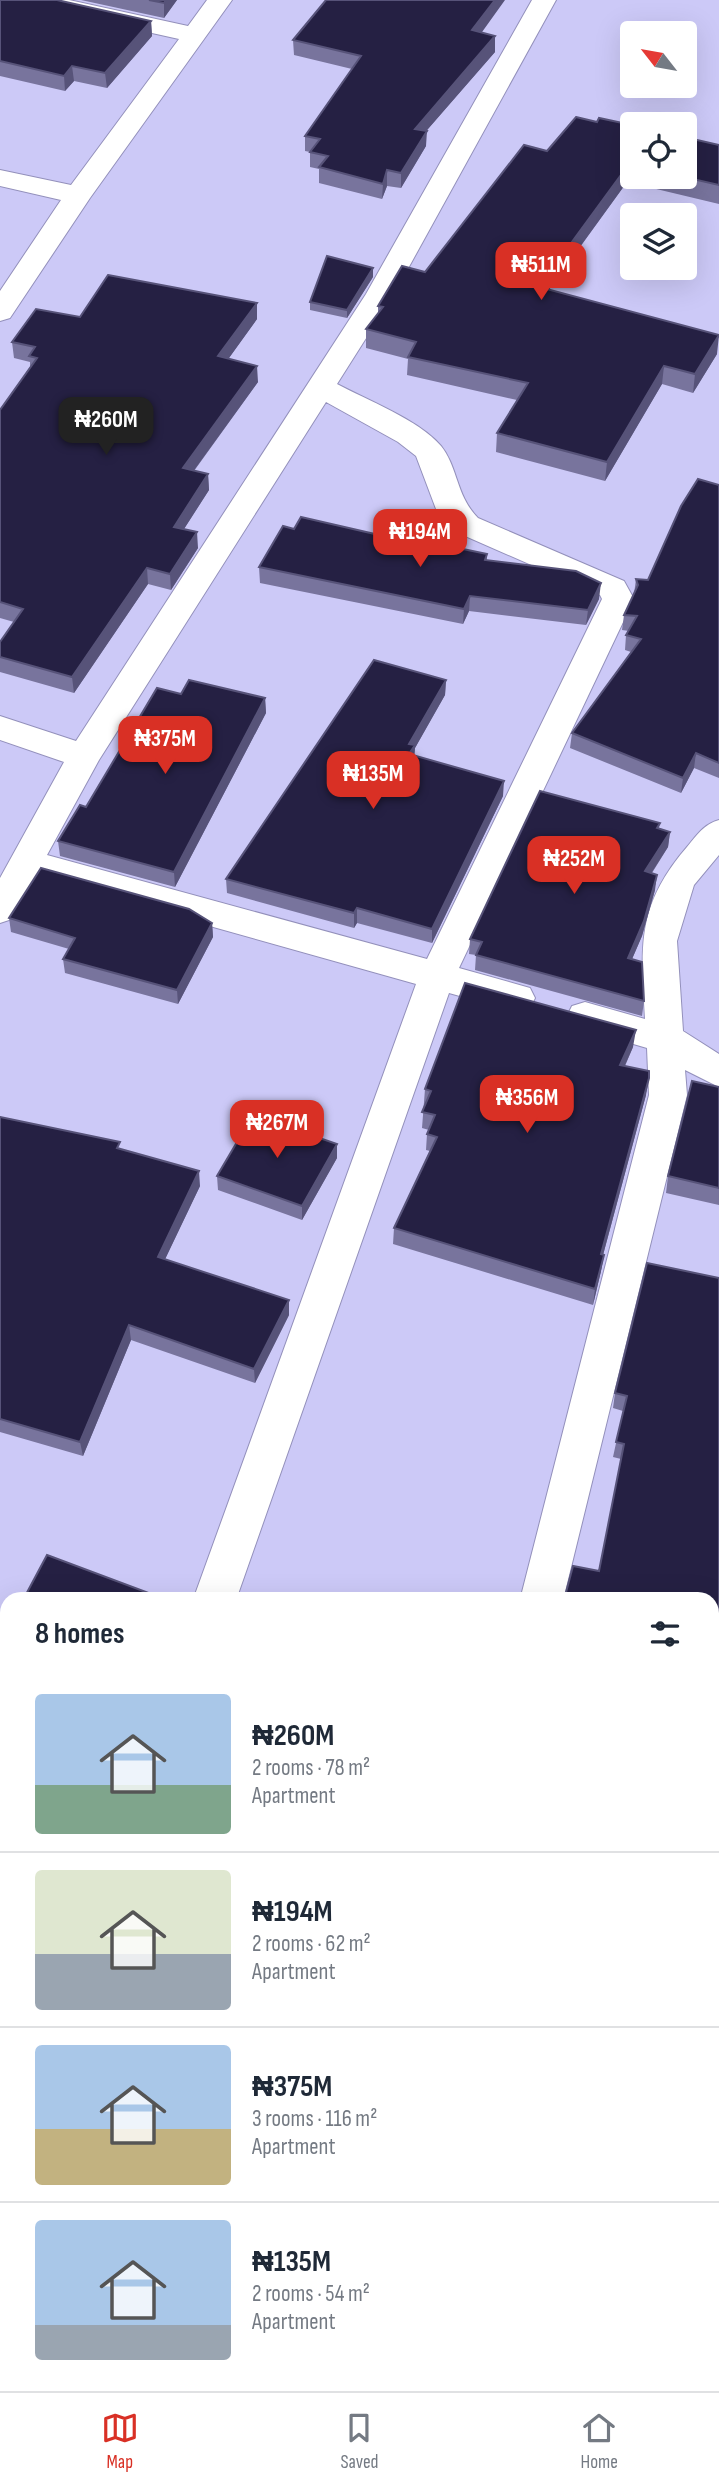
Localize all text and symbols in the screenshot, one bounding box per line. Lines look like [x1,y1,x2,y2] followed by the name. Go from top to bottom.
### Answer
[620,21,696,98] north arrow
[620,21,697,280] map controls
[620,112,697,189] button: locate
[620,203,697,280] button: layers
[492,243,590,302] pin: ₦511M
[511,251,571,279] text: ₦511M
[57,398,155,457] pin: ₦260M
[74,406,138,434] text: ₦260M
[371,510,469,569] pin: ₦194M
[389,518,451,546] text: ₦194M
[116,716,214,776] pin: ₦375M
[134,725,196,753] text: ₦375M
[324,752,422,811] pin: ₦135M
[343,760,403,788] text: ₦135M
[525,836,623,896] pin: ₦252M
[543,845,605,873] text: ₦252M
[478,1076,576,1135] pin: ₦356M
[496,1084,558,1112] text: ₦356M
[228,1100,326,1160] pin: ₦267M
[246,1109,308,1137] text: ₦267M
[646,1615,684,1653] icon: filters
[35,1616,124,1652] text: 8 homes
[252,1718,334,1754] text: ₦260M
[91,1722,175,1806] icon: home
[252,1754,370,1782] text: 2 rooms · 78 m²
[252,1782,336,1810] text: Apartment
[252,1894,333,1930] text: ₦194M
[91,1898,175,1982] icon: home
[252,1930,371,1958] text: 2 rooms · 62 m²
[252,1958,336,1986] text: Apartment
[252,2069,332,2105] text: ₦375M
[91,2073,175,2157] icon: home
[252,2105,377,2133] text: 3 rooms · 116 m²
[252,2133,336,2161] text: Apartment
[252,2244,331,2280] text: ₦135M
[91,2248,175,2332] icon: home
[252,2280,370,2308] text: 2 rooms · 54 m²
[252,2308,336,2336] text: Apartment
[101,2409,139,2474] tab: Map
[340,2409,379,2474] tab: Saved
[580,2409,618,2474] tab: Home

